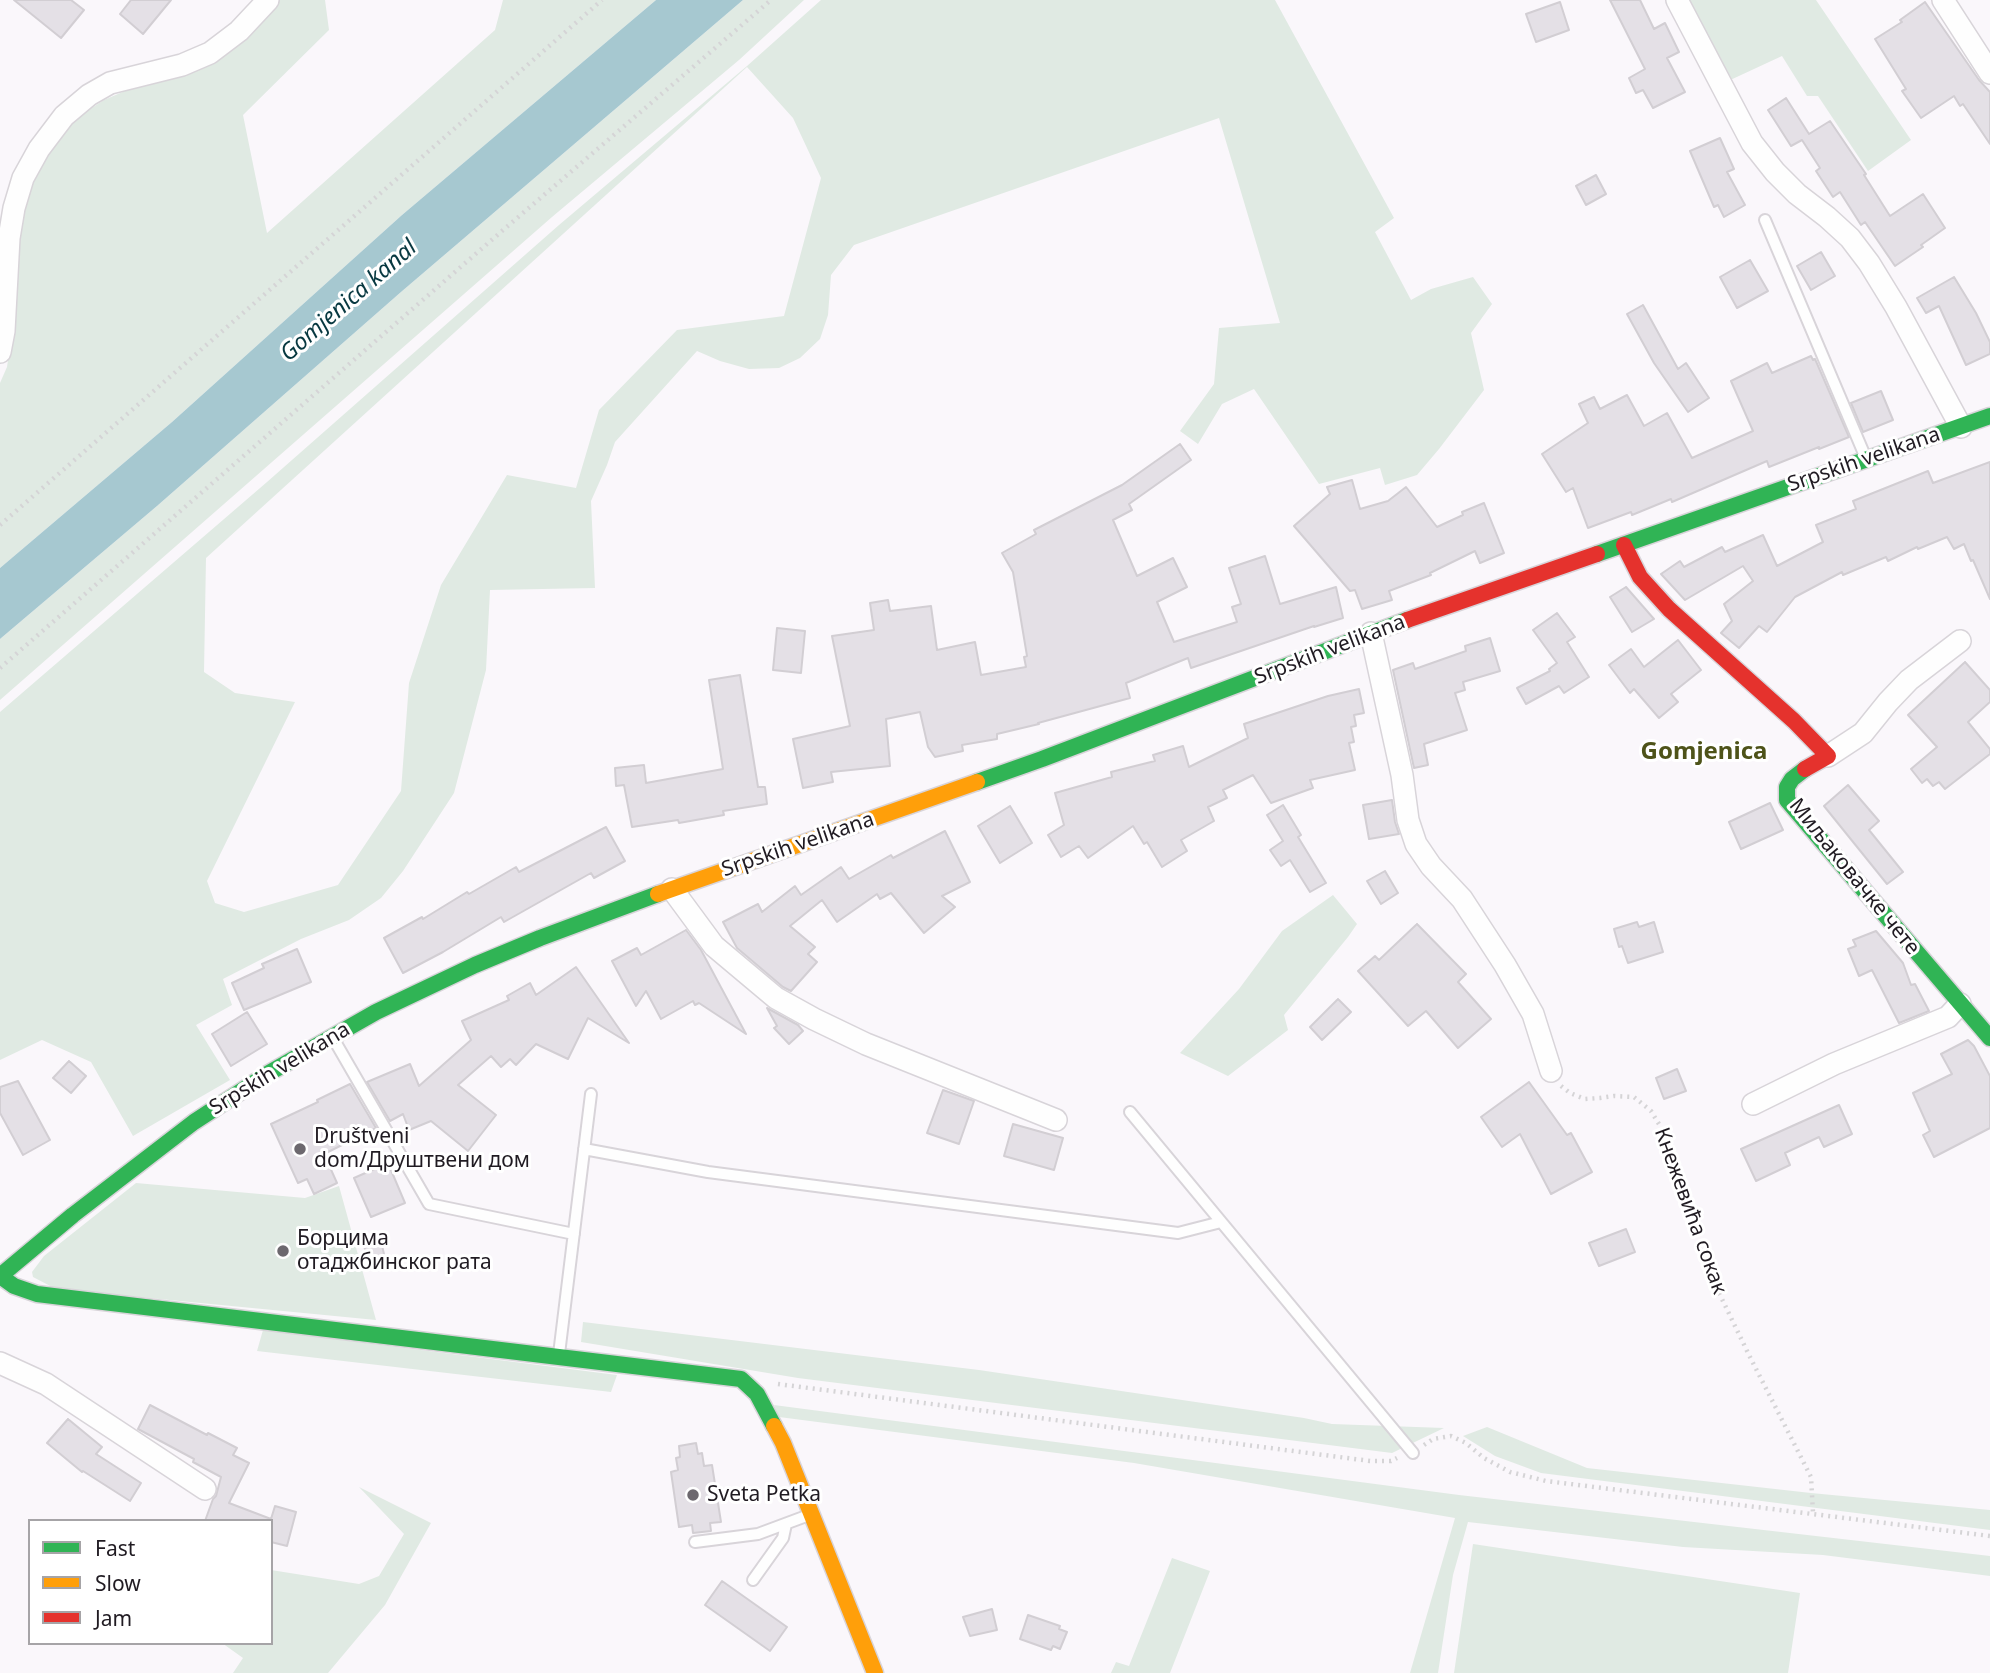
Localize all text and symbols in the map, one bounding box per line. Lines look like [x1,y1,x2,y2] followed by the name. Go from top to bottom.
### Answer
[275,234,423,368] water label: Gomjenica kanal
[1785,422,1943,498] street label: Srpskih velikana
[1251,610,1409,690] street label: Srpskih velikana
[1641,738,1767,766] district label: Gomjenica
[1783,794,1925,960] street label: Миљаковачке чете
[719,807,877,883] street label: Srpskih velikana
[205,1017,355,1121] street label: Srpskih velikana
[314,1124,530,1174] place label: Društveni dom/Друштвени дом
[1648,1124,1732,1298] street label: Кнежевића сокак
[292,1141,308,1157] marker: Društveni dom/Друштвени дом
[297,1226,492,1276] place label: Борцима отаджбинског рата
[275,1243,291,1259] marker: Борцима отаджбинског рата
[707,1482,821,1508] place label: Sveta Petka
[685,1487,701,1503] marker: Sveta Petka
[28,1519,273,1645] legend
[95,1534,135,1562] text: Fast
[95,1569,141,1597] text: Slow
[95,1604,132,1632] text: Jam

